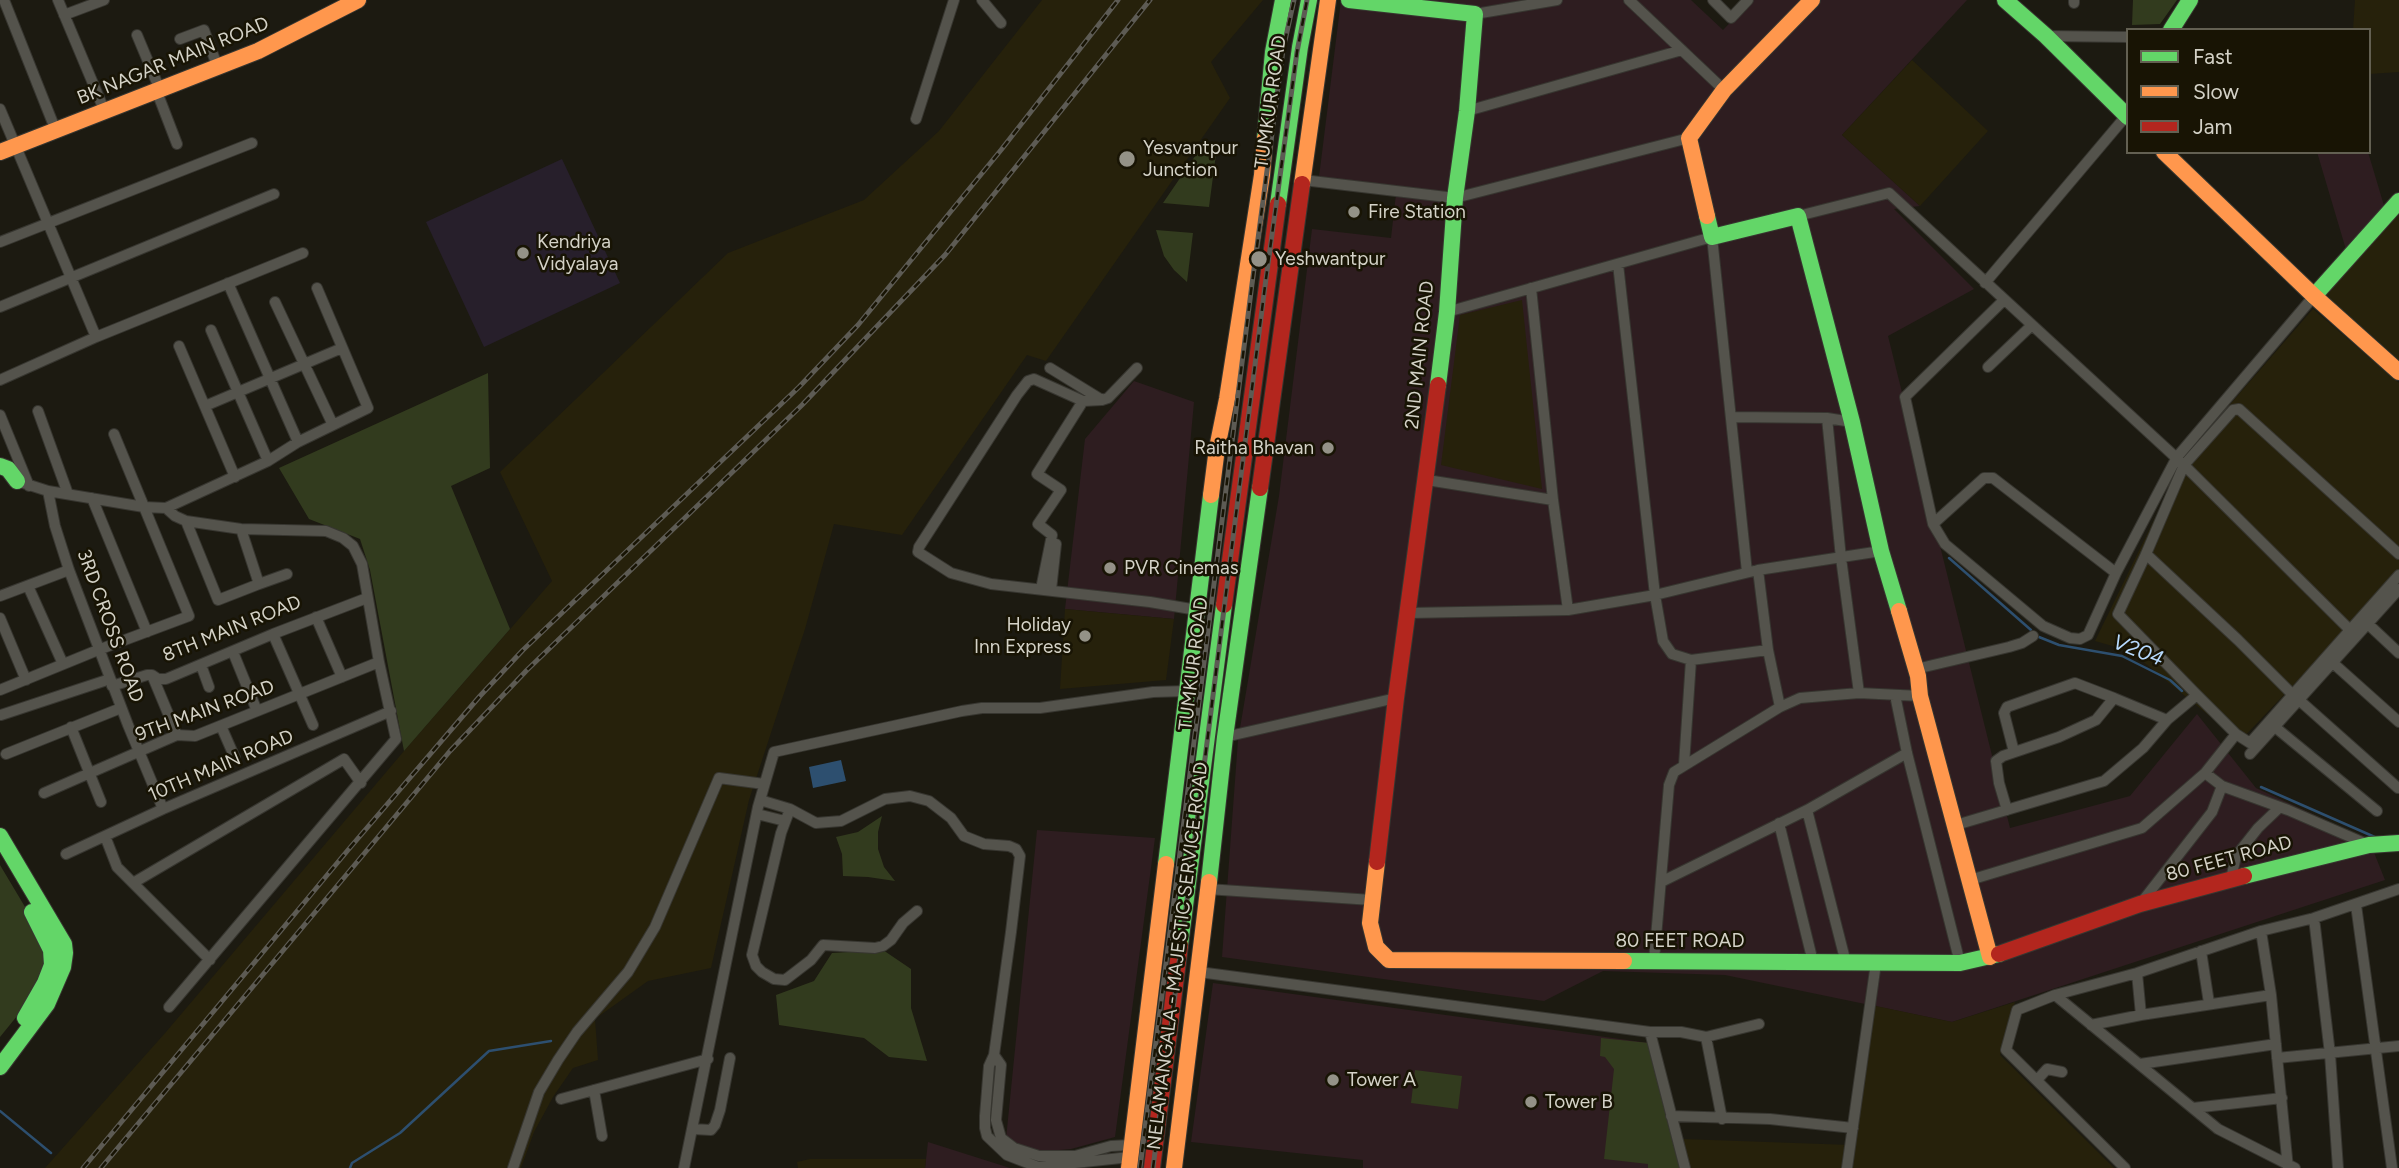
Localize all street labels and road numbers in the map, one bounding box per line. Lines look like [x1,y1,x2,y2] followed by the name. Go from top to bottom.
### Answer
[74,12,272,110] street label: BK NAGAR MAIN ROAD
[1250,34,1292,170] street label: TUMKUR ROAD
[1401,280,1439,430] street label: 2ND MAIN ROAD
[72,546,148,706] street label: 3RD CROSS ROAD
[160,591,304,667] street label: 8TH MAIN ROAD
[1175,596,1213,732] street label: TUMKUR ROAD
[132,675,278,747] street label: 9TH MAIN ROAD
[145,725,297,807] street label: 10TH MAIN ROAD
[1143,761,1213,1151] street label: NELAMANGALA - MAJESTIC SERVICE ROAD
[2164,831,2294,887] street label: 80 FEET ROAD
[1615,930,1745,952] street label: 80 FEET ROAD

